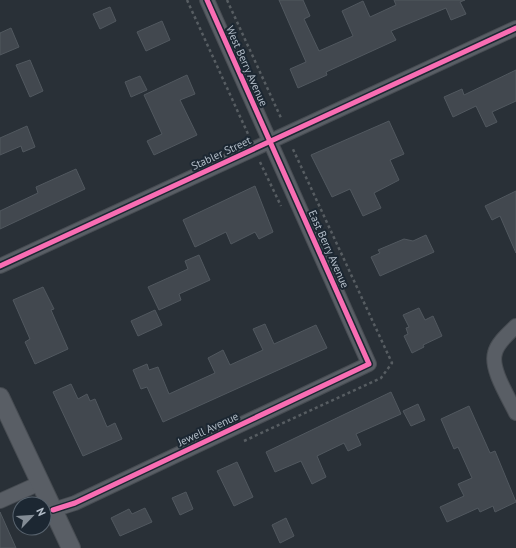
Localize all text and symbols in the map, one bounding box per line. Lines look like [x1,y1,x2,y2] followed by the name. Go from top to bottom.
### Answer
[223,24,271,109] street label: West Berry Avenue
[189,133,253,173] street label: Stabler Street
[306,208,353,291] street label: East Berry Avenue
[174,409,241,450] street label: Jewell Avenue
[12,496,52,536] north arrow
[33,506,49,518] text: N

